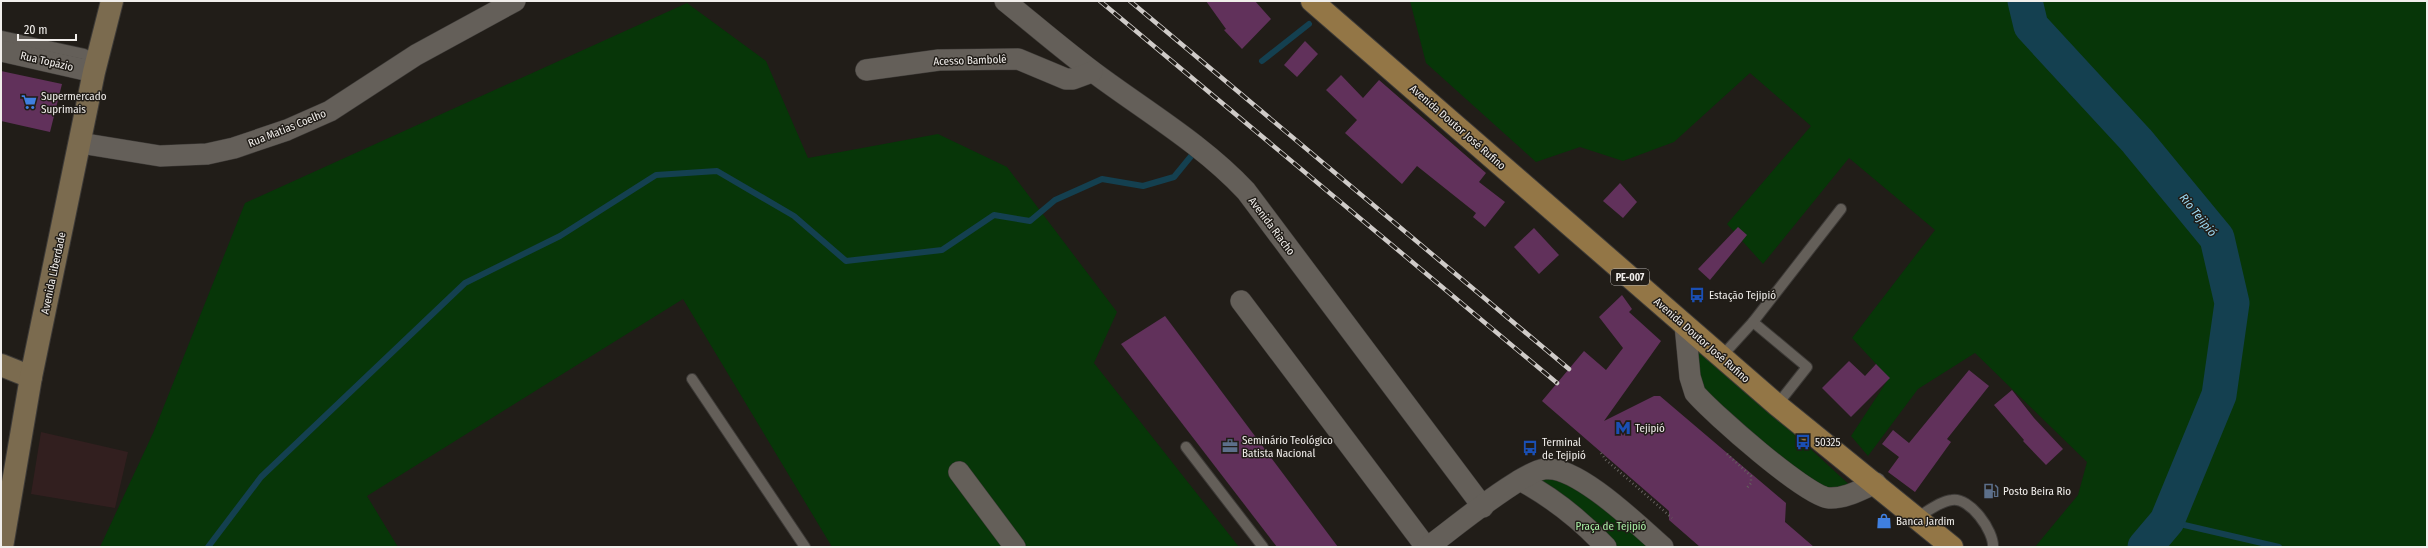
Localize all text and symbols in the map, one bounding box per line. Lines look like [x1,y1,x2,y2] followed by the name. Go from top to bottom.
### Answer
[18,16,76,42] scale bar
[24,23,48,37] text: 20 m
[19,49,75,74] street label: Rua Topázio
[933,53,1007,68] street label: Acesso Bambolê
[1407,82,1508,173] street label: Avenida Doutor José Rufino
[41,90,107,116] place label: Supermercado Suprimais
[20,93,38,111] supermarket icon: Supermercado Suprimais
[246,107,328,150] street label: Rua Matias Coelho
[2177,191,2219,239] water label: Rio Tejipió
[1246,195,1298,258] street label: Avenida Riacho
[38,231,69,315] street label: Avenida Liberdade
[1611,269,1649,285] road number: PE-007
[1688,286,1706,304] bus stop icon: Estação Tejipió
[1709,289,1776,302] place label: Estação Tejipió
[1651,295,1752,386] street label: Avenida Doutor José Rufino
[1614,419,1632,437] metro station icon: Tejipió
[1635,422,1665,435] place label: Tejipió
[1794,433,1812,451] bus stop icon: 50325
[1242,434,1333,460] place label: Seminário Teológico Batista Nacional
[1542,436,1586,462] place label: Terminal de Tejipió
[1815,436,1840,449] place label: 50325
[1221,437,1239,455] office icon: Seminário Teológico Batista Nacional
[1521,439,1539,457] bus stop icon: Terminal de Tejipió
[1982,482,2000,500] fuel station icon: Posto Beira Rio
[2003,485,2071,498] place label: Posto Beira Rio
[1875,512,1893,530] shop icon: Banca Jardim
[1896,515,1955,528] place label: Banca Jardim
[1576,520,1647,533] park label: Praça de Tejipió

